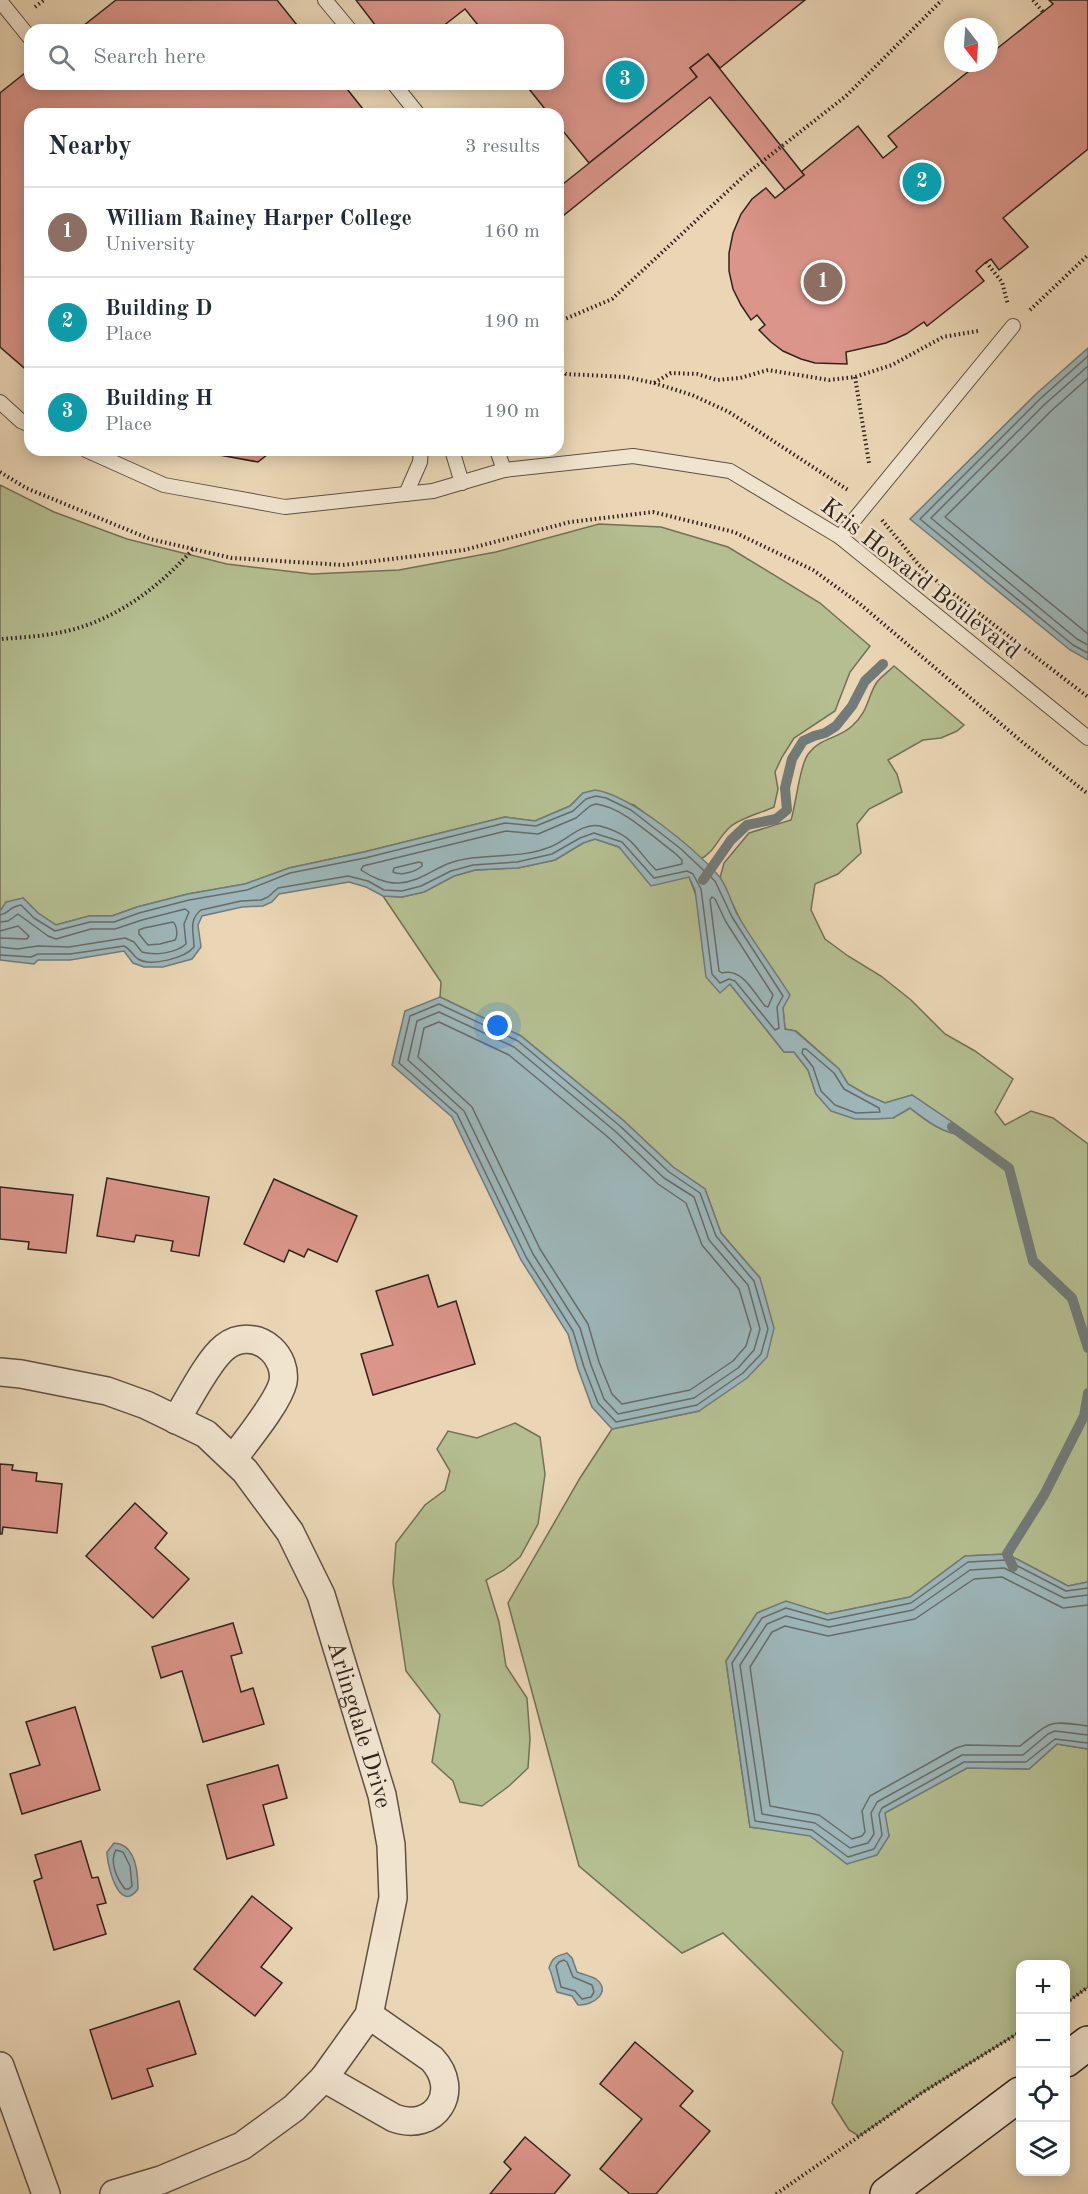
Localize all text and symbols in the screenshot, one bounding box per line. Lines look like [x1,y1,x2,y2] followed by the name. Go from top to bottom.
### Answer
[944,18,998,72] north arrow
[24,24,564,90] search box
[45,41,78,74] icon: search
[93,46,206,68] text: Search here
[606,58,644,103] pin: 3
[48,134,132,160] text: Nearby
[465,137,540,157] text: 3 results
[902,160,942,204] pin: 2
[105,208,412,230] text: William Rainey Harper College
[62,222,73,242] text: 1
[484,222,540,242] text: 160 m
[105,235,196,255] text: University
[804,260,842,304] pin: 1
[105,298,212,320] text: Building D
[62,312,73,332] text: 2
[484,312,540,332] text: 190 m
[105,325,152,345] text: Place
[105,388,213,410] text: Building H
[62,402,73,422] text: 3
[484,402,540,422] text: 190 m
[105,415,152,435] text: Place
[816,494,1024,665] street label: Kris Howard Boulevard
[483,1011,512,1040] your location
[322,1639,394,1810] street label: Arlingdale Drive
[1016,1960,1070,2176] map controls
[1016,1960,1070,2014] button: +
[1016,2014,1070,2068] button: −
[1016,2068,1070,2122] button: locate
[1016,2122,1070,2176] button: layers

